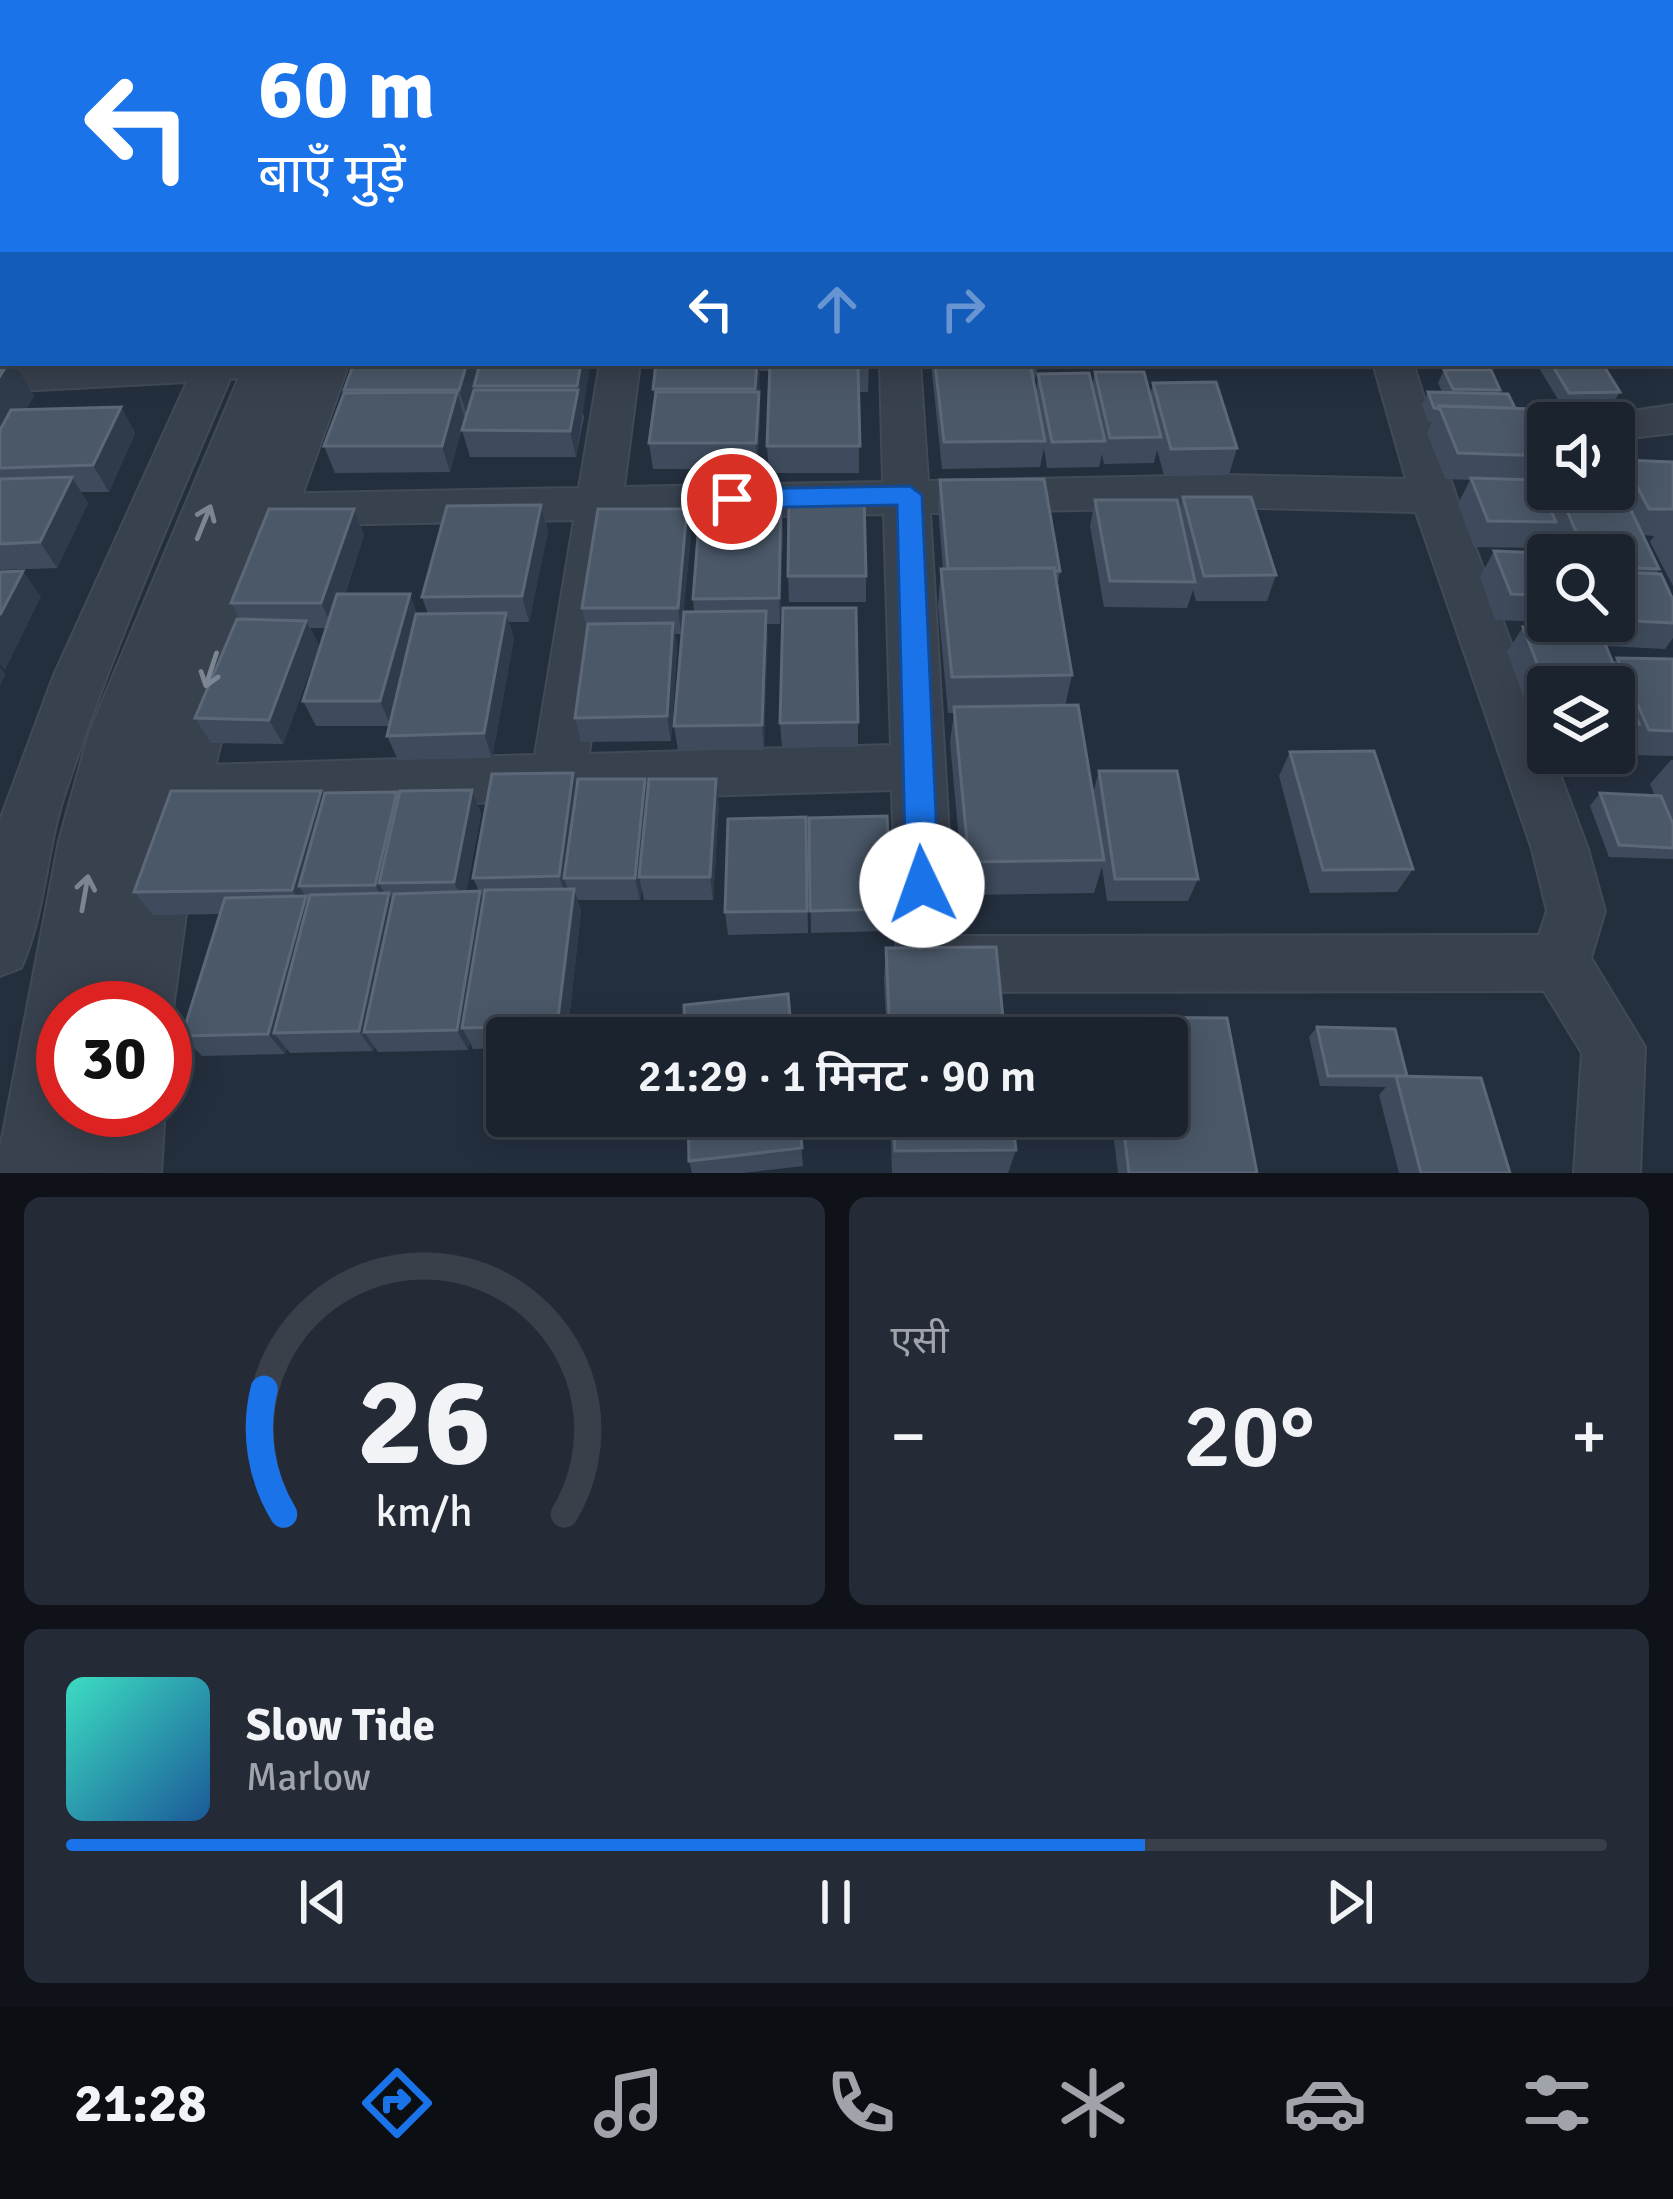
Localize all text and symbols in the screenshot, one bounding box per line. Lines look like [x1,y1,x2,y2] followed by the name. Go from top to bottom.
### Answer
[258,38,435,142] text: 60 m
[60,48,216,204] icon: left
[258,141,406,208] text: बाएँ मुड़ें
[678,276,744,342] icon: left
[804,276,870,342] icon: ahead
[930,276,996,342] icon: right
[1527,402,1635,774] map controls
[1527,402,1635,510] button: sound
[681,448,783,550] pin
[699,466,765,532] icon: arrive
[195,505,216,542] one-way arrow
[1527,534,1635,642] button: search
[198,650,220,688] one-way arrow
[1527,666,1635,774] button: layers
[859,822,985,948] position arrow
[75,874,98,913] one-way arrow
[36,981,192,1137] speed limit sign: 30
[638,1049,1036,1104] text: 21:29 · 1 मिनट · 90 m
[891,1316,949,1364] text: एसी
[357,1346,492,1499] text: 26
[1183,1381,1315,1492] text: 20°
[891,1396,926,1477] text: −
[1571,1396,1607,1477] text: +
[376,1486,473,1539] text: km/h
[246,1698,435,1753] text: Slow Tide
[246,1753,371,1801] text: Marlow
[290,1869,356,1935] icon: previous
[803,1869,869,1935] icon: pause
[1317,1869,1383,1935] icon: next
[355,2061,439,2145] icon: directions
[587,2061,671,2145] icon: music
[819,2061,903,2145] icon: phone
[1051,2061,1135,2145] icon: climate
[1283,2061,1367,2145] icon: car
[1515,2061,1599,2145] icon: filters
[74,2070,207,2137] text: 21:28

